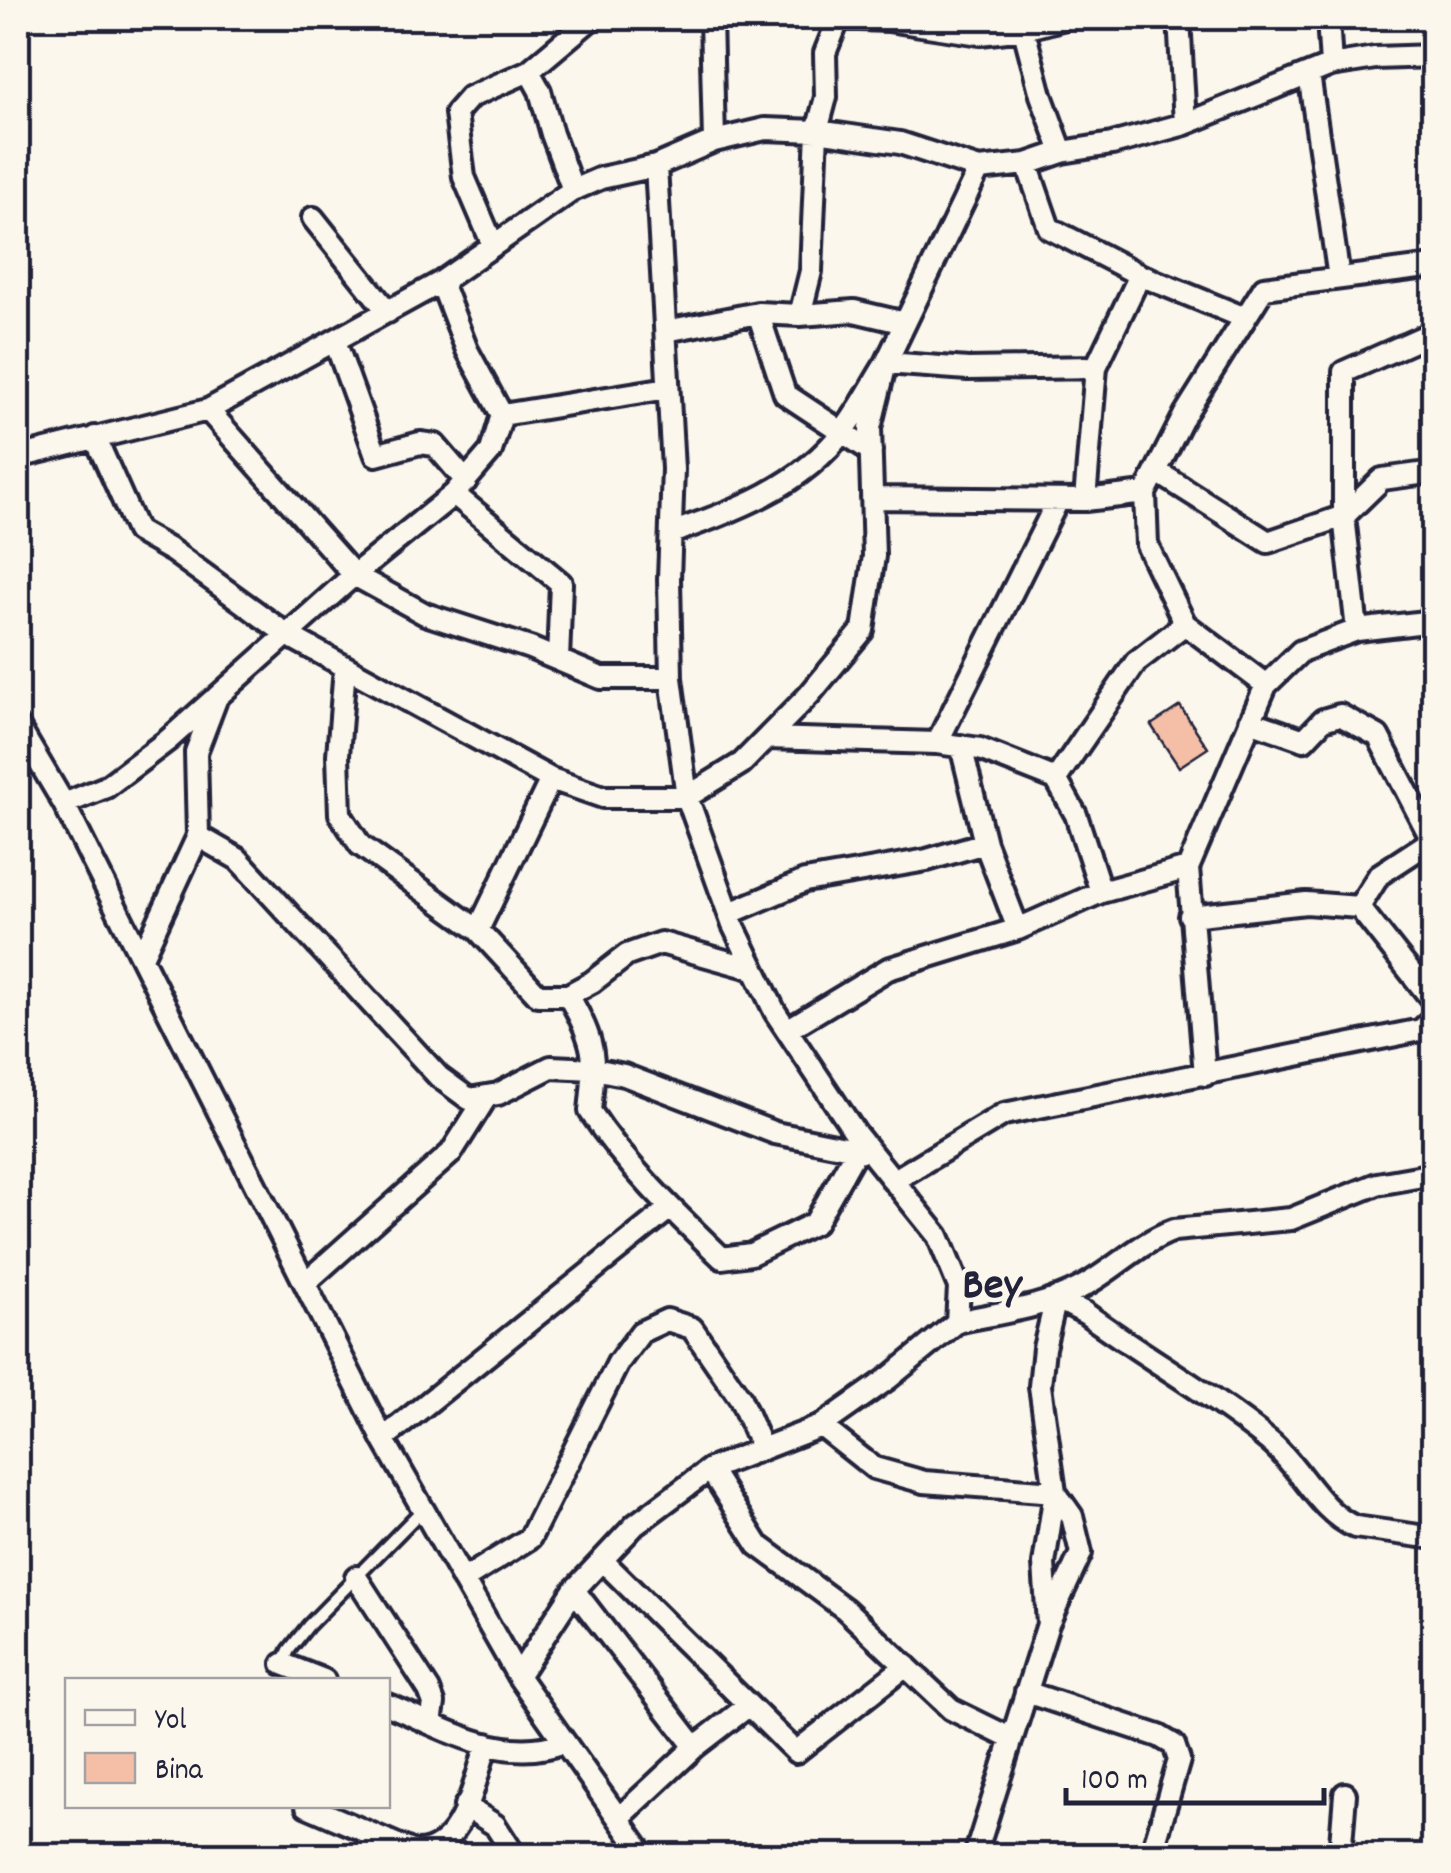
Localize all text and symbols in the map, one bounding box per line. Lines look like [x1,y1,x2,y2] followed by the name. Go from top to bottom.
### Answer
[962,1256,1023,1320] district label: Bey
[65,1678,390,1808] legend
[155,1701,186,1744] text: Yol
[1066,1743,1324,1805] scale bar
[155,1751,204,1794] text: Bina
[1081,1761,1148,1804] text: 100 m

